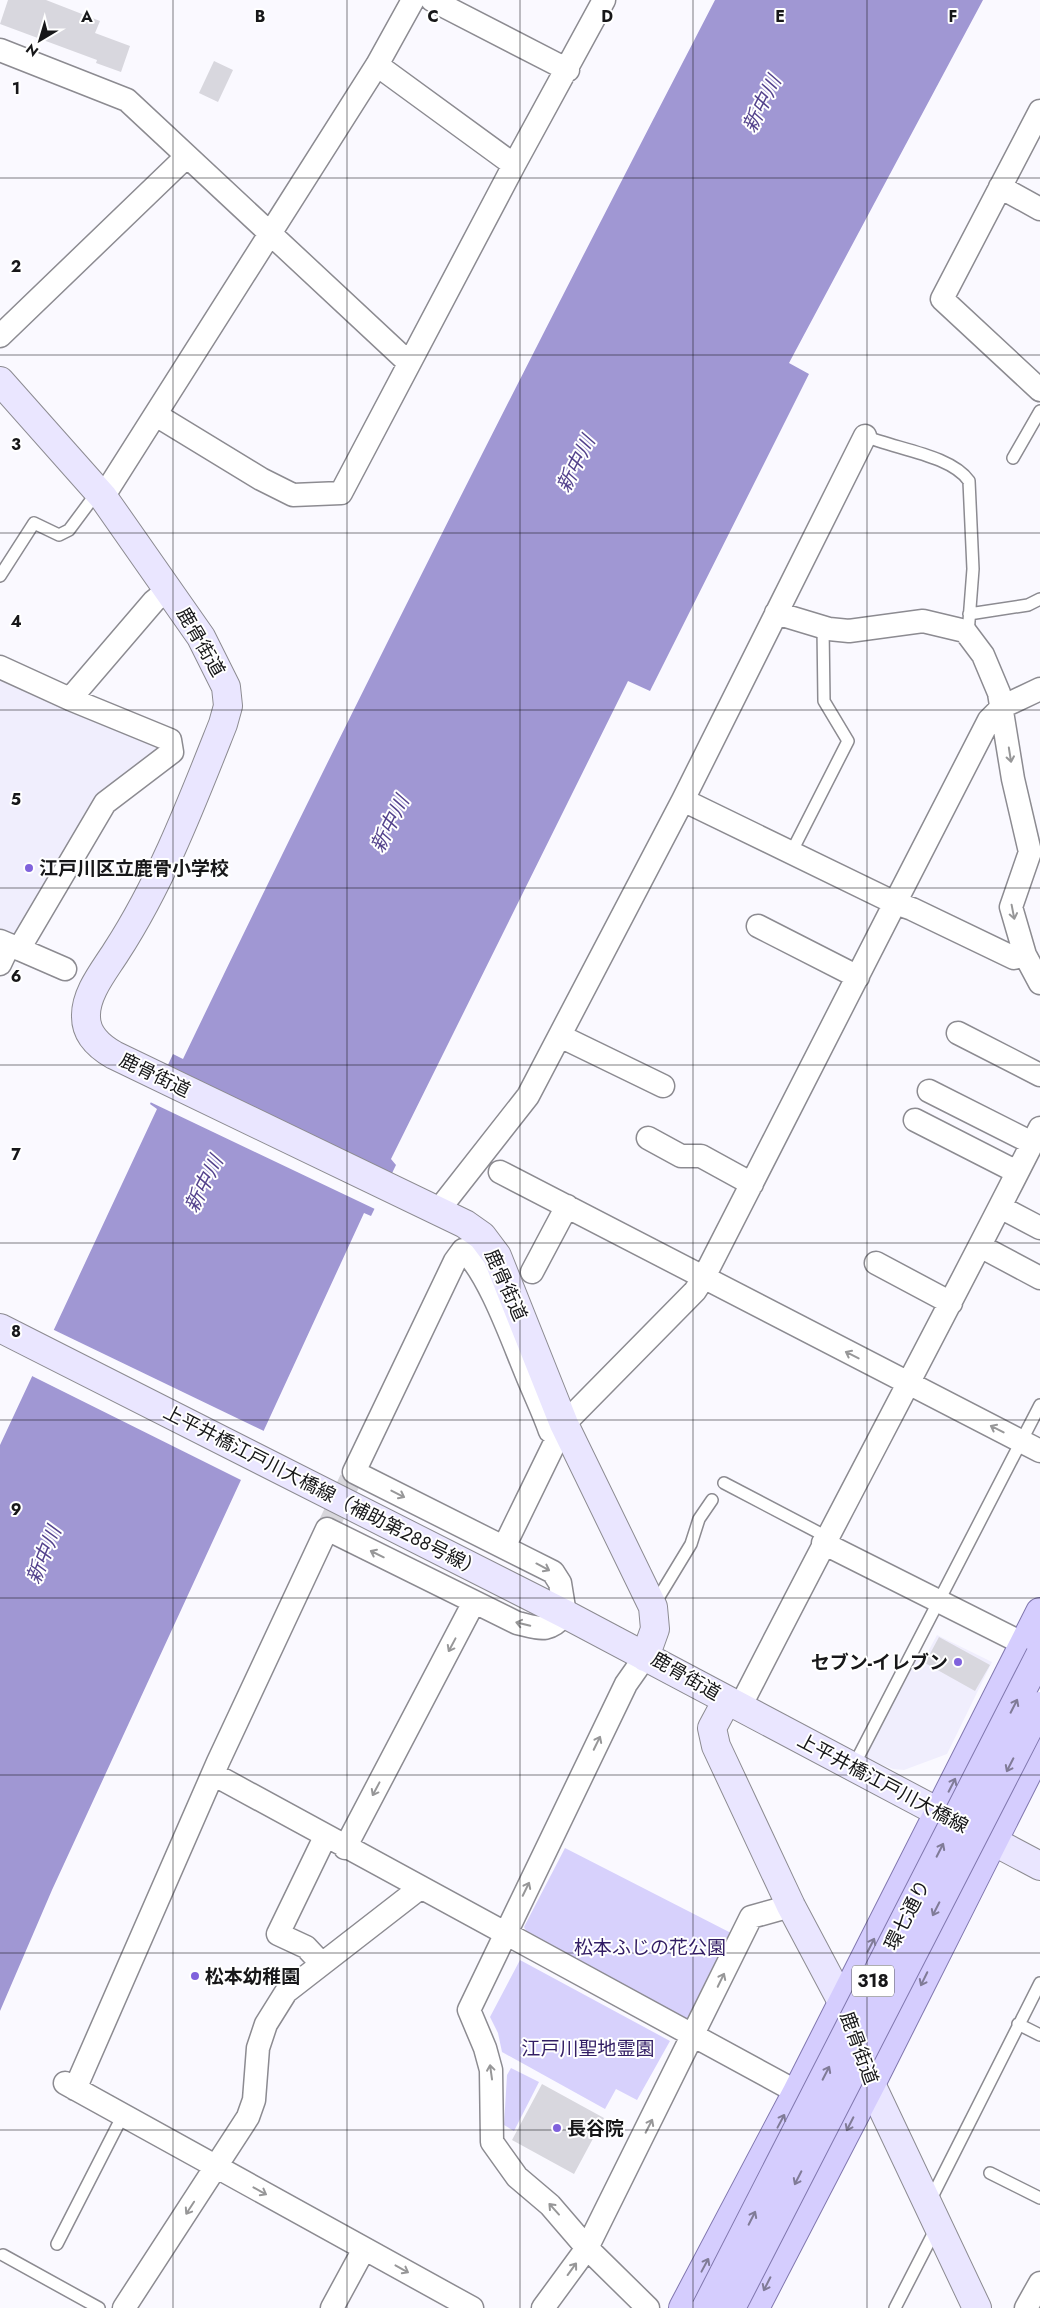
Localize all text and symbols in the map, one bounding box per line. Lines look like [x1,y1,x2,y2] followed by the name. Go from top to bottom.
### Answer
[80,5,93,28] text: A
[255,5,265,28] text: B
[427,5,439,28] text: C
[601,5,613,28] text: D
[775,5,785,28] text: E
[949,5,957,28] text: F
[15,15,65,65] north arrow
[21,39,43,62] text: N
[735,69,789,137] water label: 新中川
[12,77,20,100] text: 1
[11,255,21,278] text: 2
[549,429,603,497] water label: 新中川
[11,433,21,456] text: 3
[170,602,232,682] street label: 鹿骨街道
[10,610,22,633] text: 4
[1005,747,1015,763] one-way arrow
[11,788,21,811] text: 5
[363,789,417,857] water label: 新中川
[39,855,229,882] place label: 江戸川区立鹿骨小学校
[23,862,35,874] marker: 江戸川区立鹿骨小学校
[1009,904,1019,920] one-way arrow
[11,965,21,988] text: 6
[115,1046,195,1104] street label: 鹿骨街道
[11,1143,21,1166] text: 7
[177,1149,231,1217] water label: 新中川
[478,1245,534,1325] street label: 鹿骨街道
[11,1320,21,1343] text: 8
[845,1350,860,1359] one-way arrow
[159,1398,487,1584] street label: 上平井橋江戸川大橋線（補助第288号線）
[989,1424,1004,1434] one-way arrow
[390,1490,405,1499] one-way arrow
[11,1498,21,1521] text: 9
[19,1520,69,1588] water label: 新中川
[370,1549,385,1558] one-way arrow
[535,1563,550,1572] one-way arrow
[515,1619,531,1628] one-way arrow
[447,1638,457,1653] one-way arrow
[646,1645,726,1707] street label: 鹿骨街道
[811,1649,948,1676] place label: セブン-イレブン
[952,1656,964,1668] marker: セブン-イレブン
[1010,1699,1019,1714] one-way arrow
[793,1726,973,1840] street label: 上平井橋江戸川大橋線
[593,1736,602,1751] one-way arrow
[1005,1757,1015,1772] one-way arrow
[947,1777,957,1792] one-way arrow
[371,1782,381,1797] one-way arrow
[935,1843,945,1858] one-way arrow
[878,1875,936,1955] street label: 環七通り
[522,1882,532,1897] one-way arrow
[931,1901,940,1916] one-way arrow
[574,1934,726,1961] park label: 松本ふじの花公園
[867,1938,876,1953] one-way arrow
[205,1963,300,1990] place label: 松本幼稚園
[852,1965,894,1996] road number: 318
[189,1970,201,1982] marker: 松本幼稚園
[918,1971,928,1986] one-way arrow
[717,1973,726,1988] one-way arrow
[833,2008,885,2088] street label: 鹿骨街道
[521,2035,655,2062] park label: 江戸川聖地霊園
[485,2065,495,2081] one-way arrow
[822,2066,831,2081] one-way arrow
[777,2114,786,2129] one-way arrow
[567,2115,624,2142] place label: 長谷院
[845,2116,854,2131] one-way arrow
[644,2118,654,2133] one-way arrow
[551,2122,563,2134] marker: 長谷院
[793,2171,803,2186] one-way arrow
[252,2186,266,2196] one-way arrow
[185,2200,195,2214] one-way arrow
[548,2203,560,2216] one-way arrow
[748,2211,757,2226] one-way arrow
[701,2258,711,2273] one-way arrow
[567,2262,577,2276] one-way arrow
[394,2265,409,2275] one-way arrow
[762,2276,772,2291] one-way arrow

